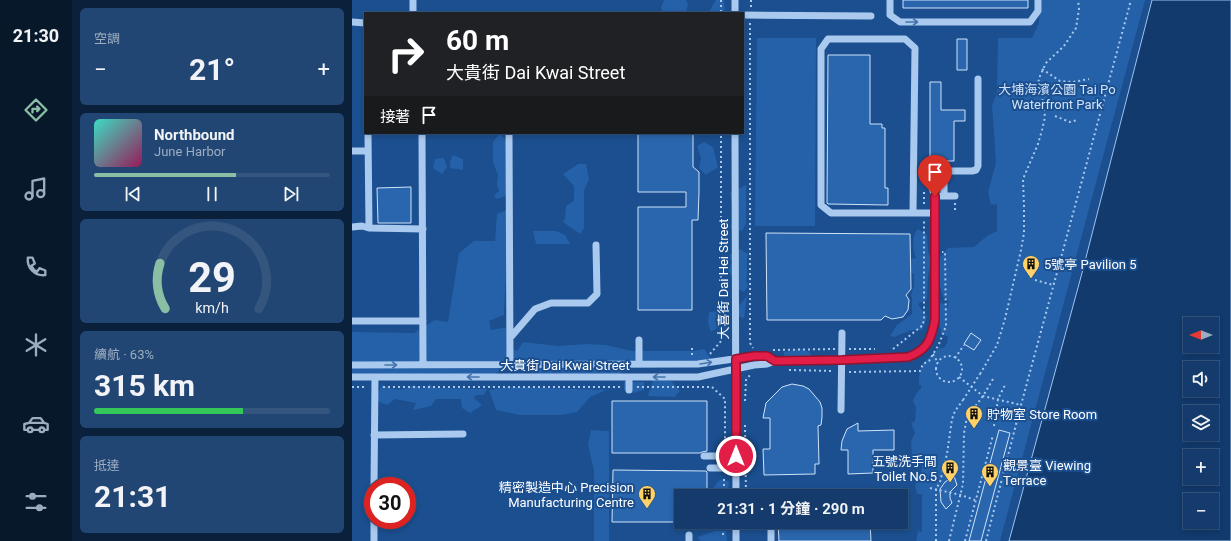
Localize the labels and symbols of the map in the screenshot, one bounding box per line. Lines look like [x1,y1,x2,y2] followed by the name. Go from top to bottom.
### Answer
[905,18,918,26] one-way arrow
[998,82,1116,112] park label: 大埔海濱公園 Tai Po Waterfront Park
[918,155,952,196] pin
[716,218,731,340] street label: 大喜街 Dai Hei Street
[1021,254,1041,279] building icon: 5號亭 Pavilion 5
[1044,257,1137,272] place label: 5號亭 Pavilion 5
[1183,317,1219,353] north arrow
[500,358,630,373] street label: 大貴街 Dai Kwai Street
[699,359,712,367] one-way arrow
[384,361,397,369] one-way arrow
[467,373,480,381] one-way arrow
[653,373,666,381] one-way arrow
[964,404,984,429] building icon: 貯物室 Store Room
[987,407,1097,422] place label: 貯物室 Store Room
[715,435,757,477] position arrow
[872,454,937,484] place label: 五號洗手間 Toilet No.5
[940,458,960,483] building icon: 五號洗手間 Toilet No.5
[1003,458,1091,488] place label: 觀景臺 Viewing Terrace
[980,462,1000,487] building icon: 觀景臺 Viewing Terrace
[364,477,416,529] speed limit sign: 30
[499,480,634,510] place label: 精密製造中心 Precision Manufacturing Centre
[637,484,657,509] building icon: 精密製造中心 Precision Manufacturing Centre

